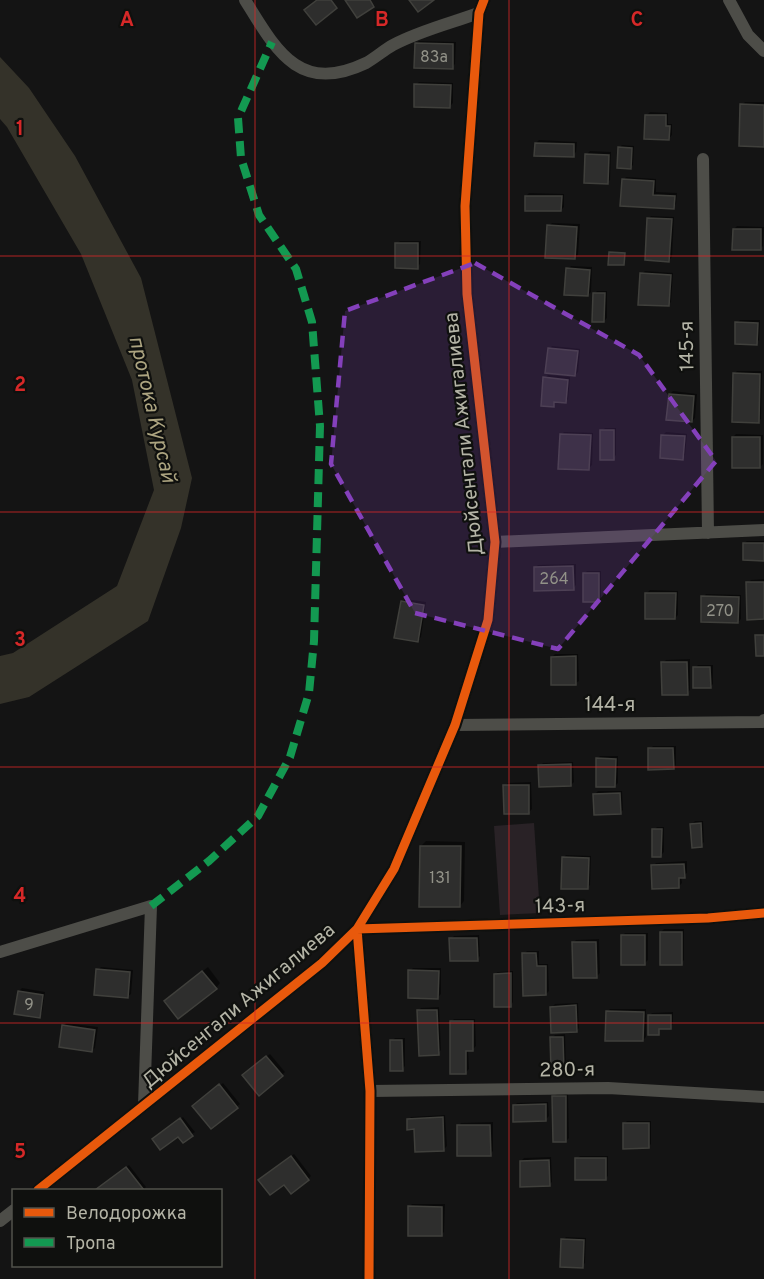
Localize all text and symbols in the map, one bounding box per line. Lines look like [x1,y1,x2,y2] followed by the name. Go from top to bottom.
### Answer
[120,8,134,34] text: A
[375,8,389,34] text: B
[631,8,643,34] text: C
[420,48,448,68] house number: 83а
[16,117,24,143] text: 1
[439,311,491,557] street label: Дюйсенгали Ажигалиева
[675,320,701,372] street label: 145-я
[121,333,182,486] water label: протока Курсай
[14,373,26,399] text: 2
[539,570,569,590] house number: 264
[706,602,734,622] house number: 270
[14,628,26,654] text: 3
[585,693,635,719] street label: 144-я
[429,869,451,889] house number: 131
[14,884,26,910] text: 4
[534,893,586,921] street label: 143-я
[137,918,341,1095] street label: Дюйсенгали Ажигалиева
[24,996,34,1016] house number: 9
[539,1058,595,1084] street label: 280-я
[14,1140,26,1166] text: 5
[12,1189,222,1267] legend
[66,1203,186,1226] text: Велодорожка
[66,1233,115,1256] text: Тропа

